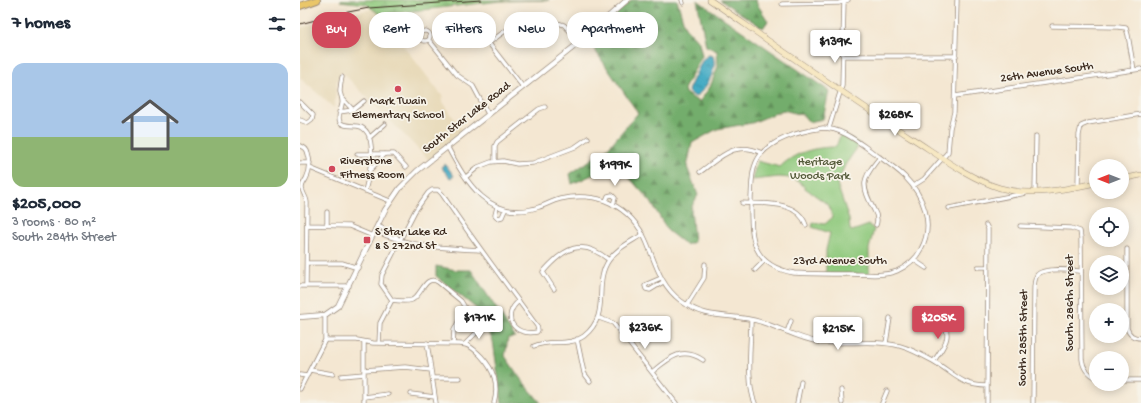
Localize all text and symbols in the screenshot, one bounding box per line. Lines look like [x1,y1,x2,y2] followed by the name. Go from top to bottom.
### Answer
[312,12,361,48] chip: Buy
[369,12,424,48] chip: Rent
[432,12,496,48] chip: Filters
[504,12,559,48] chip: New
[567,12,658,48] chip: Apartment
[266,13,288,35] icon: filters
[12,14,70,34] text: 7 homes
[807,30,863,64] pin: $139K
[819,35,851,50] text: $139K
[1000,59,1095,86] street label: 26th Avenue South
[420,79,514,157] street label: South Star Lake Road
[393,84,403,94] marker: Mark Twain Elementary School
[114,89,186,161] icon: home
[352,95,445,123] place label: Mark Twain Elementary School
[867,103,923,137] pin: $268K
[878,108,912,123] text: $268K
[587,153,643,187] pin: $199K
[339,155,405,183] place label: Riverstone Fitness Room
[790,156,852,184] park label: Heritage Woods Park
[599,158,631,173] text: $199K
[1089,159,1129,199] north arrow
[1089,159,1129,391] map controls
[327,164,337,174] marker: Riverstone Fitness Room
[12,195,81,215] text: $205,000
[1089,207,1129,247] button: locate
[12,215,96,230] text: 3 rooms · 80 m²
[375,226,447,254] place label: S Star Lake Rd & S 272nd St
[12,230,116,245] text: South 284th Street
[362,235,372,245] marker: S Star Lake Rd & S 272nd St
[1064,254,1078,351] street label: South 286th Street
[793,255,888,269] street label: 23rd Avenue South
[1089,255,1129,295] button: layers
[1016,289,1032,386] street label: South 285th Street
[1089,303,1129,343] button: +
[451,306,507,340] pin: $171K
[910,306,966,340] pin: $205K
[464,311,494,326] text: $171K
[921,311,955,326] text: $205K
[617,316,673,350] pin: $236K
[810,317,866,351] pin: $215K
[629,321,661,336] text: $236K
[822,322,854,337] text: $215K
[1089,351,1129,391] button: −

